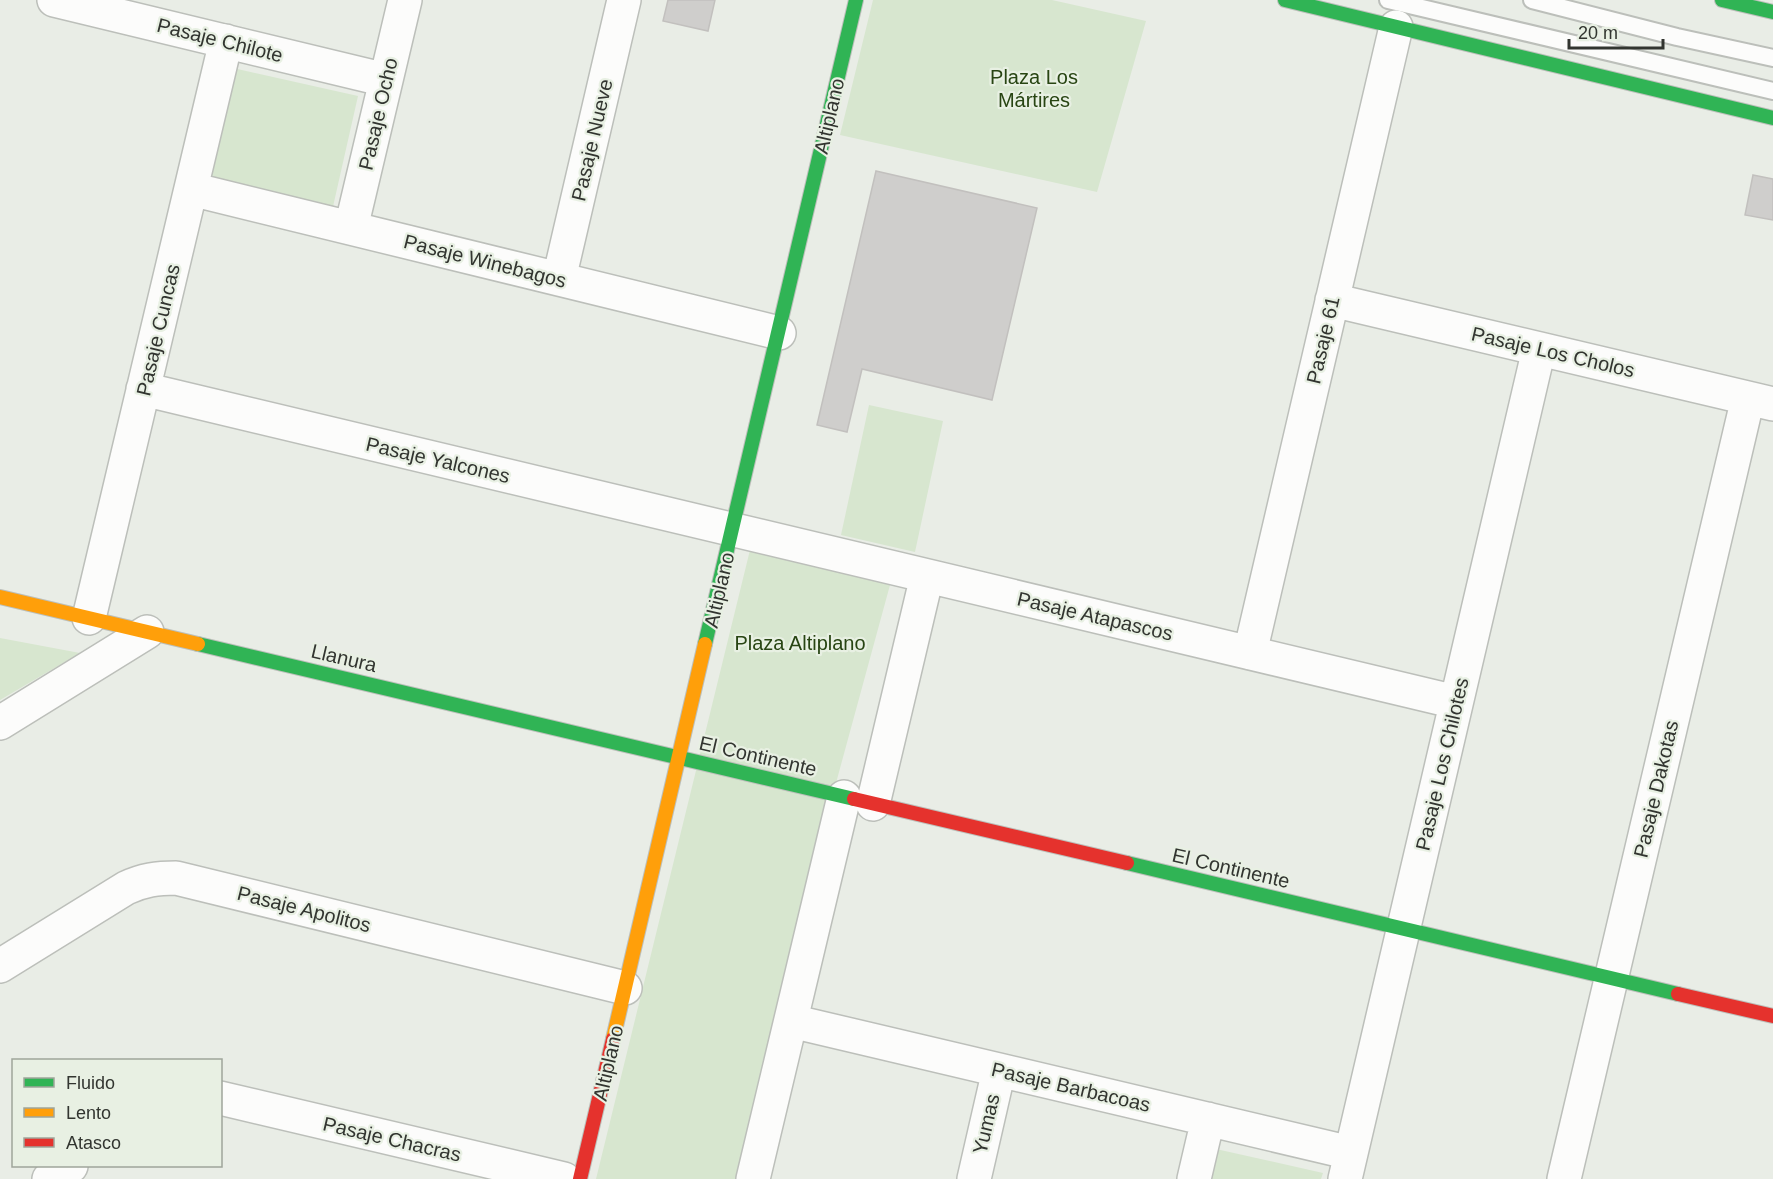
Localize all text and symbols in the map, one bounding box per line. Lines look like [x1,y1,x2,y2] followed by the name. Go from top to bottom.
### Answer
[1569,12,1664,50] scale bar
[155,14,285,66] street label: Pasaje Chilote
[1578,23,1618,43] text: 20 m
[354,56,402,172] street label: Pasaje Ocho
[990,66,1078,111] park label: Plaza Los Mártires
[810,76,848,156] street label: Altiplano
[567,77,617,203] street label: Pasaje Nueve
[401,230,569,292] street label: Pasaje Winebagos
[132,262,184,398] street label: Pasaje Cuncas
[1302,294,1344,386] street label: Pasaje 61
[1469,323,1637,381] street label: Pasaje Los Cholos
[364,433,512,487] street label: Pasaje Yalcones
[700,550,738,630] street label: Altiplano
[1015,587,1175,645] street label: Pasaje Atapascos
[734,632,866,654] park label: Plaza Altiplano
[309,640,380,676] street label: Llanura
[1411,675,1473,853] street label: Pasaje Los Chilotes
[1630,718,1682,860] street label: Pasaje Dakotas
[697,732,819,780] street label: El Continente
[1170,844,1292,892] street label: El Continente
[235,882,373,936] street label: Pasaje Apolitos
[589,1023,627,1103] street label: Altiplano
[989,1058,1153,1116] street label: Pasaje Barbacoas
[12,1059,222,1167] legend
[66,1073,115,1093] text: Fluido
[968,1092,1004,1156] street label: Yumas
[66,1103,111,1123] text: Lento
[321,1112,463,1166] street label: Pasaje Chacras
[66,1133,121,1153] text: Atasco

